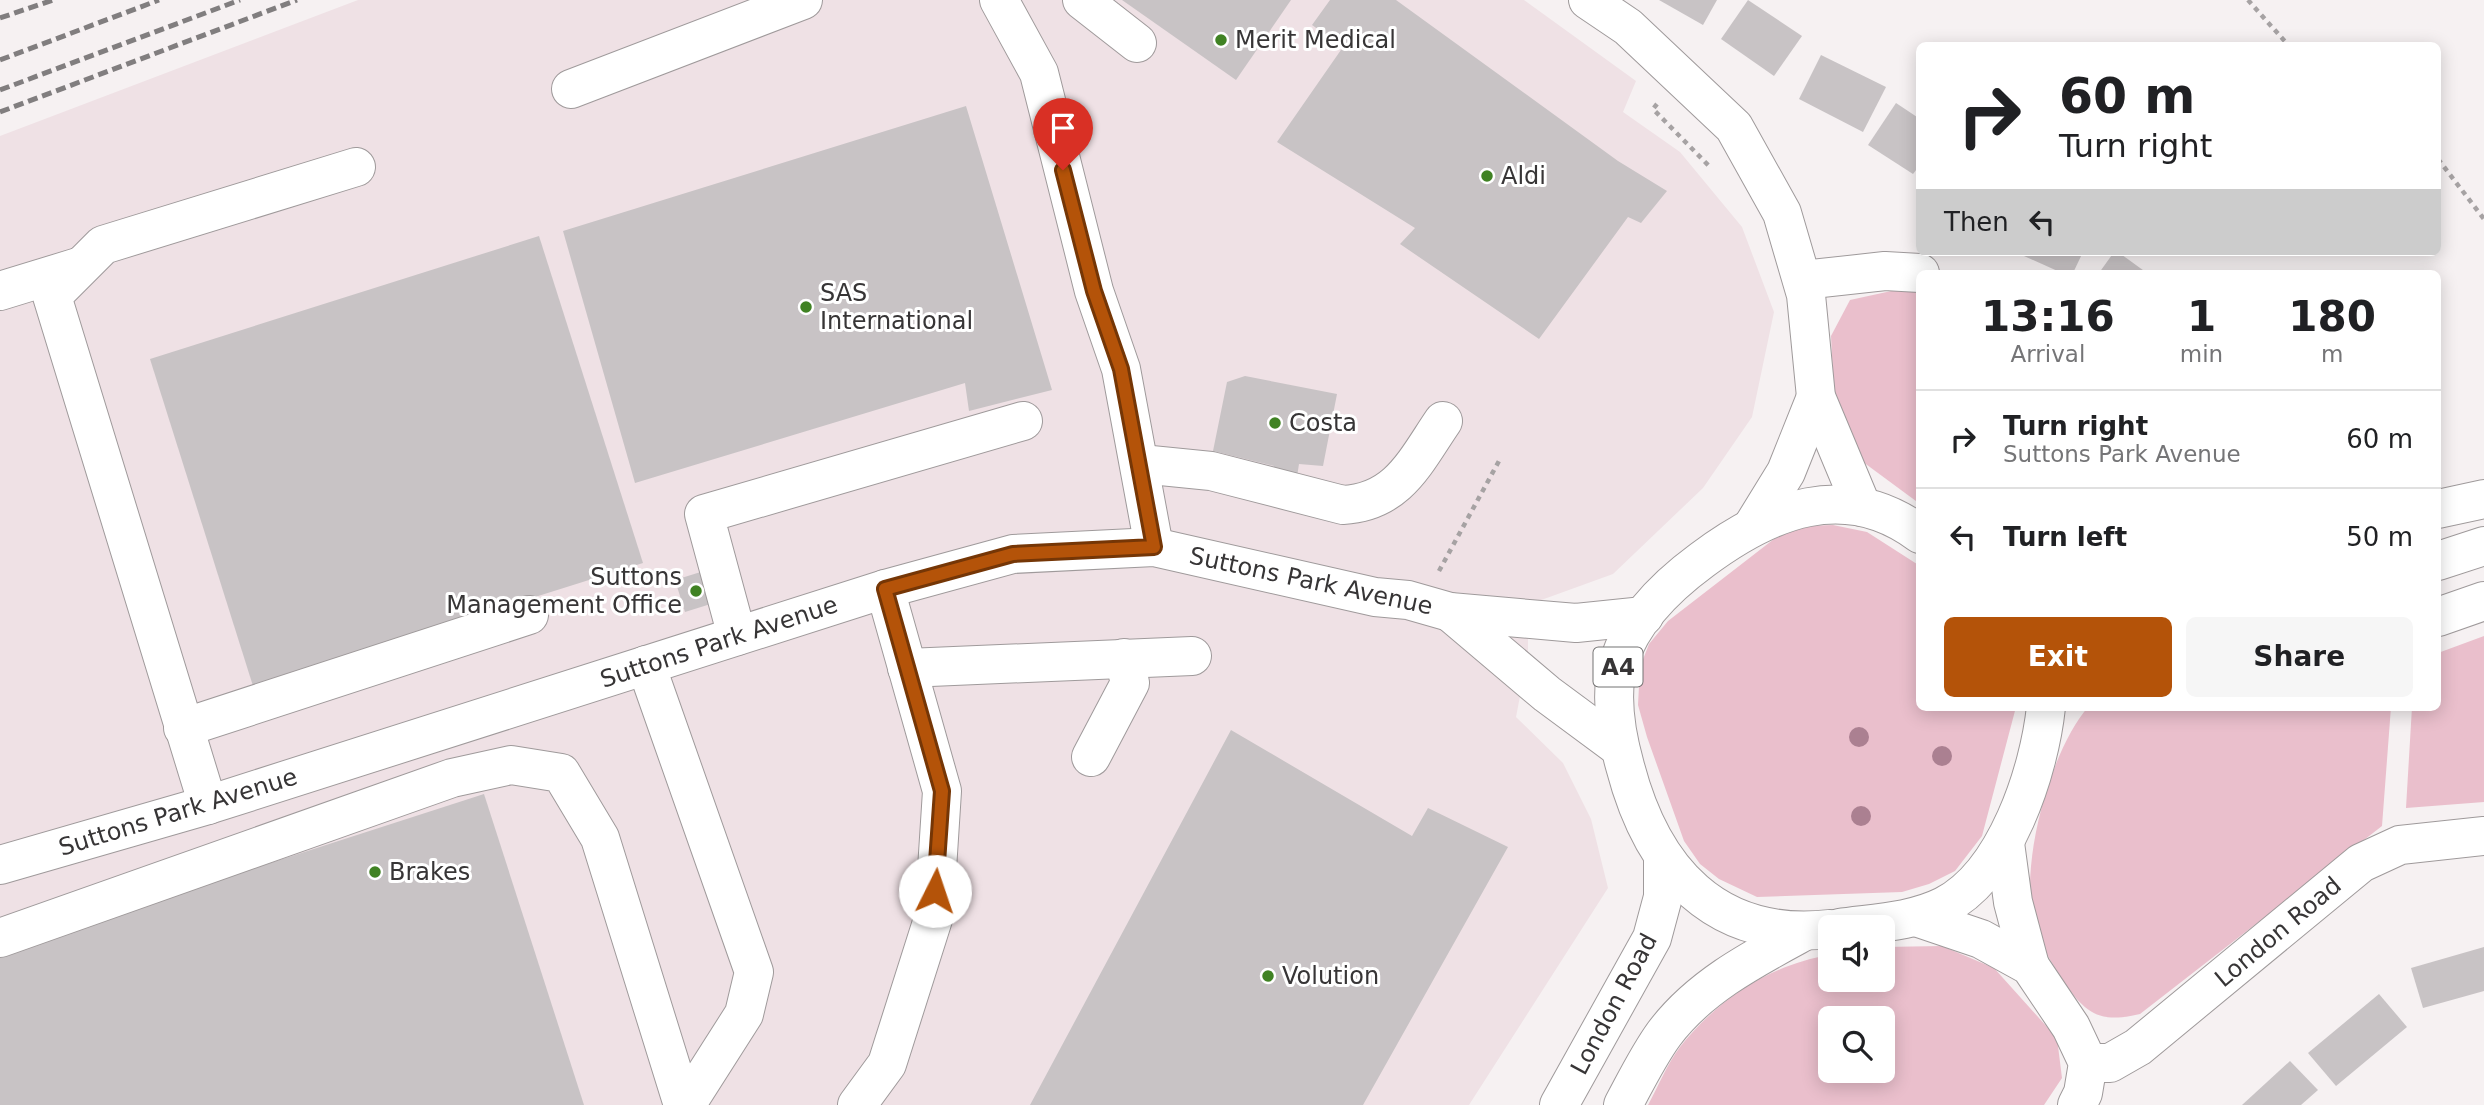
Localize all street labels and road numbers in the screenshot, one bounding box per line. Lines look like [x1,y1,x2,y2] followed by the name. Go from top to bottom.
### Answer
[1187,542,1435,620] street label: Suttons Park Avenue
[597,590,841,694] street label: Suttons Park Avenue
[1594,648,1642,687] road number: A4
[55,762,301,862] street label: Suttons Park Avenue
[2209,871,2347,993] street label: London Road
[1565,929,1663,1079] street label: London Road

